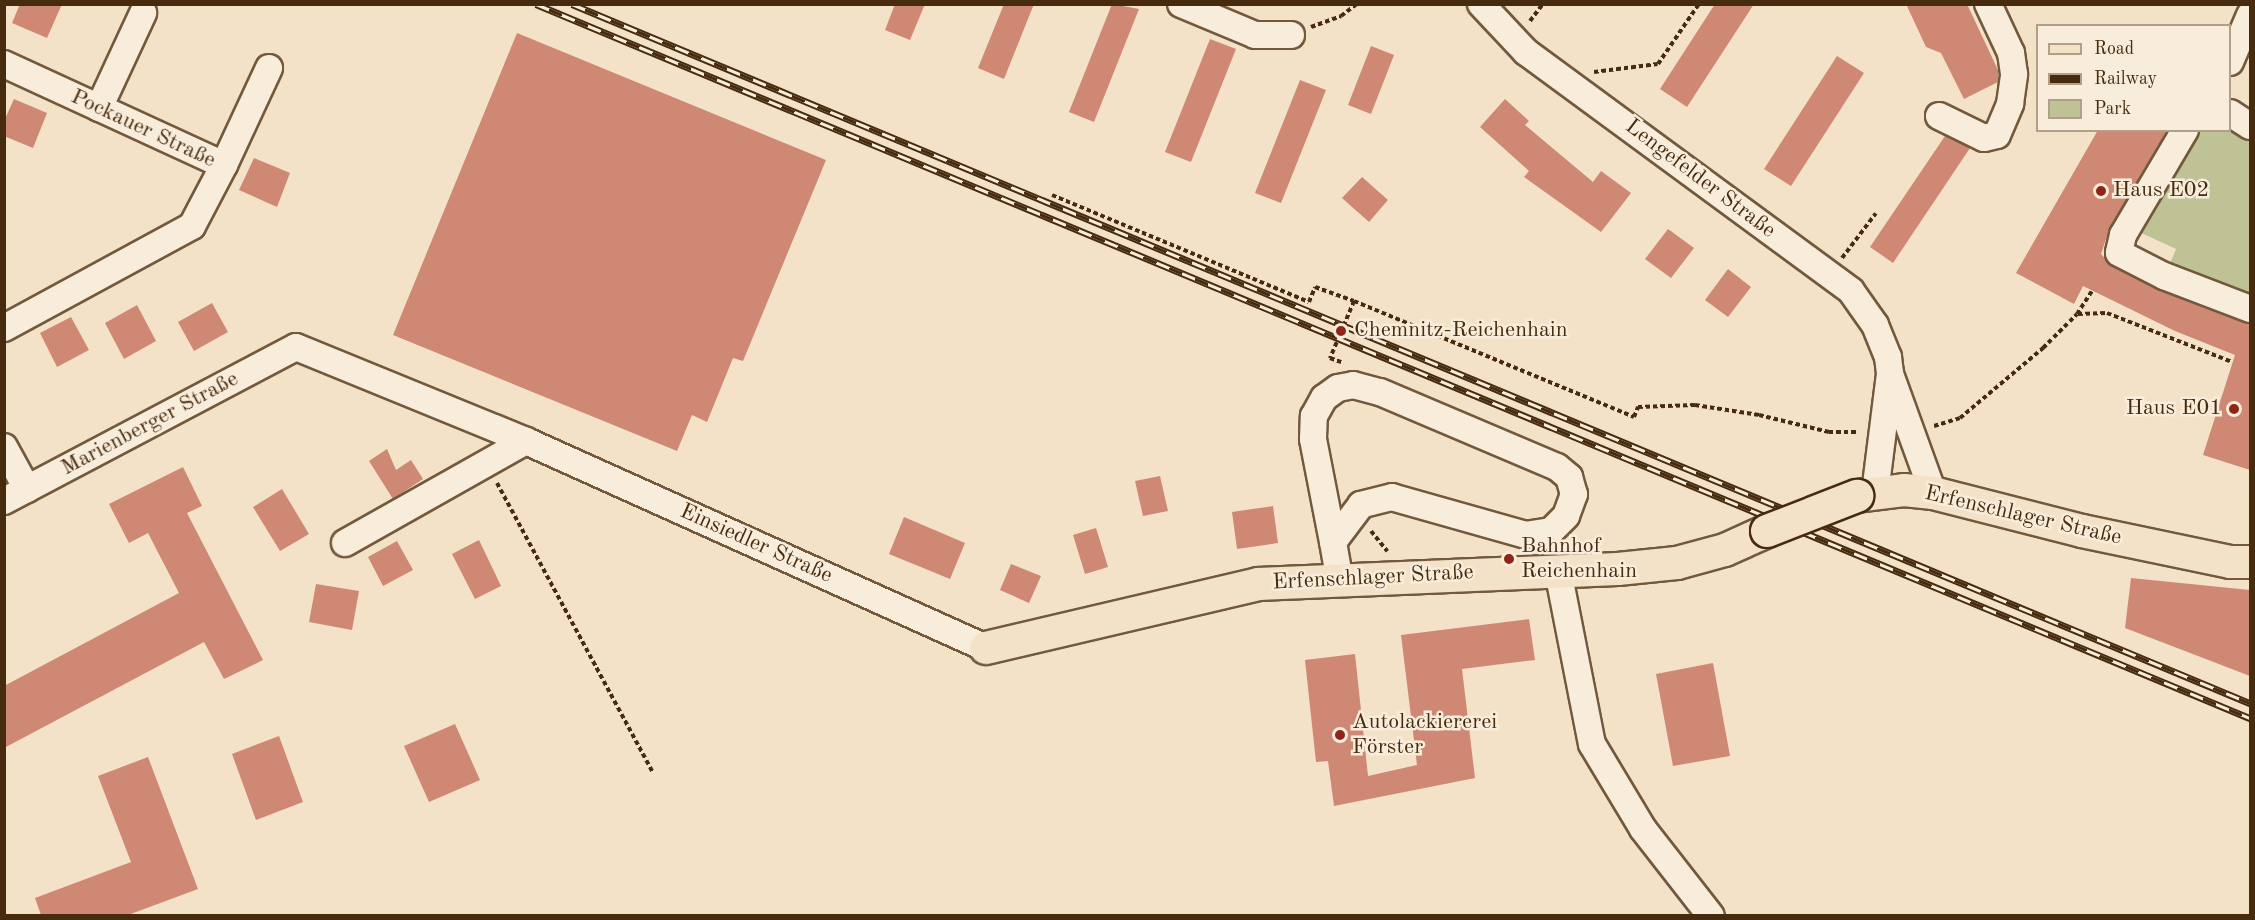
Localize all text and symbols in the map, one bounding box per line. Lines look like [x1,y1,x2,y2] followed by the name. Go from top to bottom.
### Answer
[2036,24,2231,132] legend
[2094,40,2134,58] text: Road
[2094,70,2157,88] text: Railway
[66,84,220,174] street label: Pockauer Straße
[2094,100,2131,118] text: Park
[1619,114,1781,244] street label: Lengefelder Straße
[2113,178,2209,204] place label: Haus E02
[2094,184,2108,198] marker: Haus E02
[1354,318,1568,344] place label: Chemnitz-Reichenhain
[1332,322,1350,340] marker: Chemnitz-Reichenhain
[57,366,243,482] street label: Marienberger Straße
[2126,396,2222,422] place label: Haus E01
[2227,402,2241,416] marker: Haus E01
[1922,480,2124,552] street label: Erfenschlager Straße
[676,499,836,589] street label: Einsiedler Straße
[1521,533,1637,584] place label: Bahnhof Reichenhain
[1502,552,1516,566] marker: Bahnhof Reichenhain
[1272,560,1474,596] street label: Erfenschlager Straße
[1352,709,1497,760] place label: Autolackiererei Förster
[1333,728,1347,742] marker: Autolackiererei Förster

